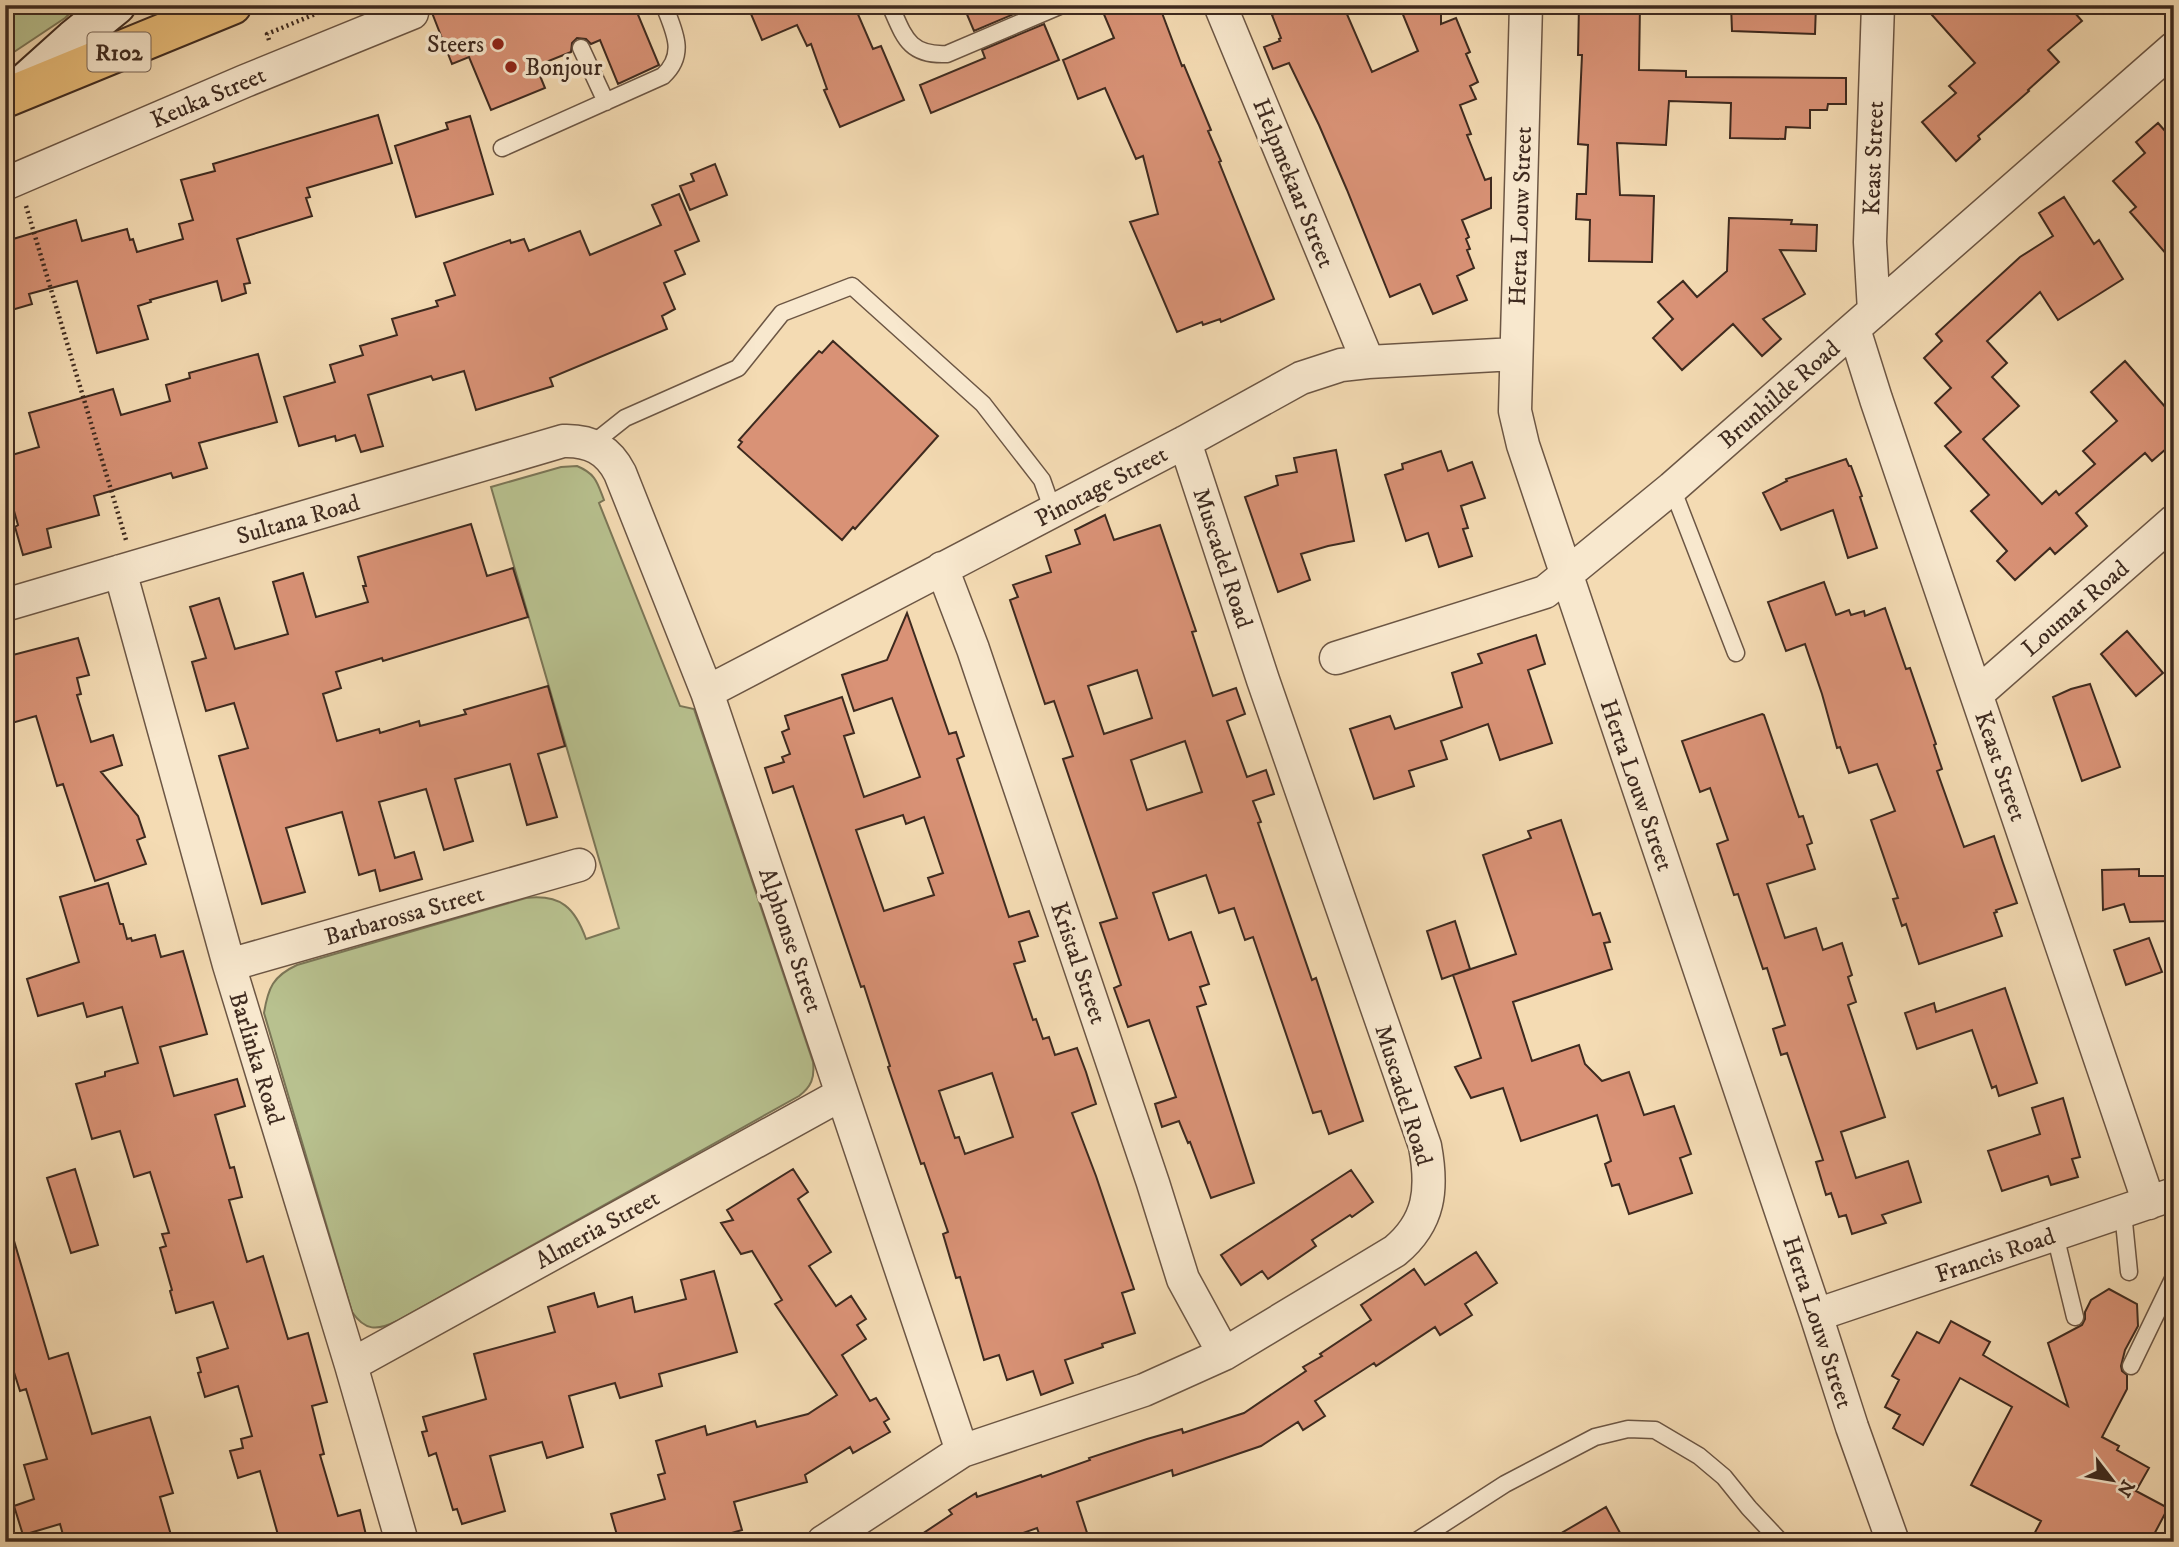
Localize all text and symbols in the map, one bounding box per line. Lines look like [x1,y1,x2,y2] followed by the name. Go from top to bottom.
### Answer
[427,30,484,60] place label: Steers
[88,32,150,72] road number: R102
[490,36,506,52] marker: Steers
[525,53,602,83] place label: Bonjour
[503,59,519,75] marker: Bonjour
[146,60,271,136] street label: Keuka Street
[1245,94,1341,273] street label: Helpmekaar Street
[1857,100,1891,216] street label: Keast Street
[1503,126,1539,306] street label: Herta Louw Street
[1713,334,1846,456] street label: Brunhilde Road
[1030,439,1173,534] street label: Pinotage Street
[1185,484,1259,632] street label: Muscadel Road
[233,488,363,552] street label: Sultana Road
[2016,554,2136,664] street label: Loumar Road
[1593,696,1680,875] street label: Herta Louw Street
[1967,707,2033,826] street label: Keast Street
[751,864,829,1017] street label: Alphonse Street
[321,879,488,953] street label: Barbarossa Street
[1043,898,1113,1029] street label: Kristal Street
[222,988,290,1128] street label: Barlinka Road
[1367,1021,1439,1169] street label: Muscadel Road
[530,1183,665,1276] street label: Almeria Street
[1932,1221,2059,1290] street label: Francis Road
[1775,1232,1859,1413] street label: Herta Louw Street
[2078,1446,2148,1516] north arrow
[2111,1475,2139,1501] text: N

